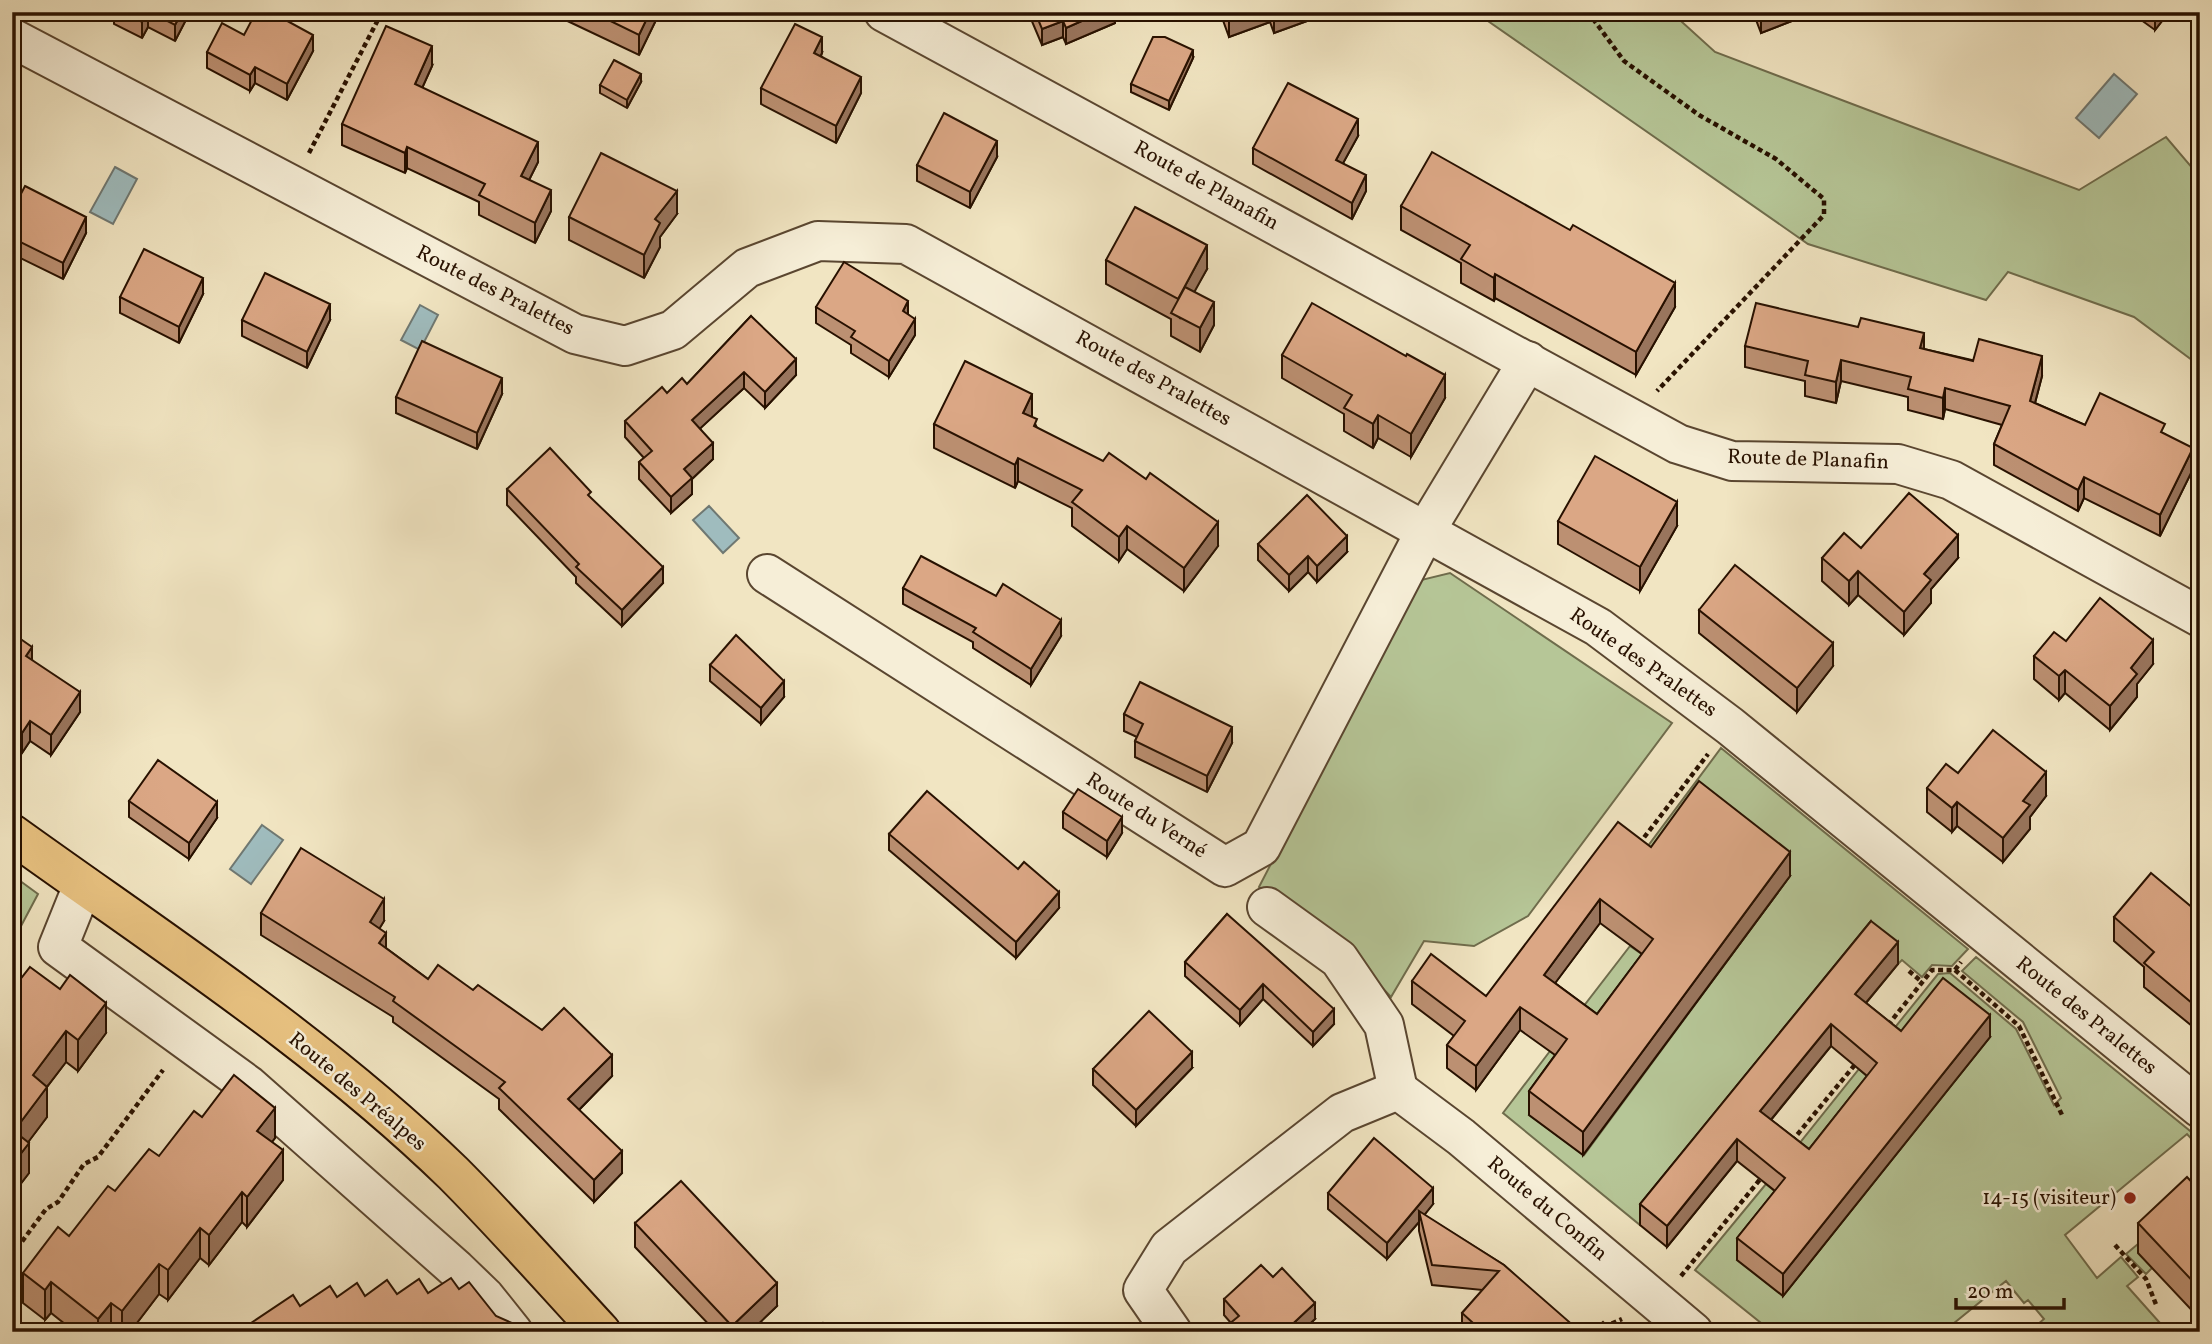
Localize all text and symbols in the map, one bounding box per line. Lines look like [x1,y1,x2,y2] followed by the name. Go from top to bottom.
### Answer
[1128,134,1284,238] street label: Route de Planafin
[411,239,579,343] street label: Route des Pralettes
[1070,324,1236,434] street label: Route des Pralettes
[1727,443,1889,477] street label: Route de Planafin
[1563,601,1723,725] street label: Route des Pralettes
[1080,766,1212,866] street label: Route du Verné
[2009,950,2163,1082] street label: Route des Pralettes
[282,1026,432,1158] street label: Route des Préalpes
[1480,1150,1614,1268] street label: Route du Confin
[1982,1184,2116,1213] place label: 14-15 (visiteur)
[2122,1190,2138,1206] marker: 14-15 (visiteur)
[1956,1267,2065,1311] scale bar
[1967,1278,2013,1307] text: 20 m

